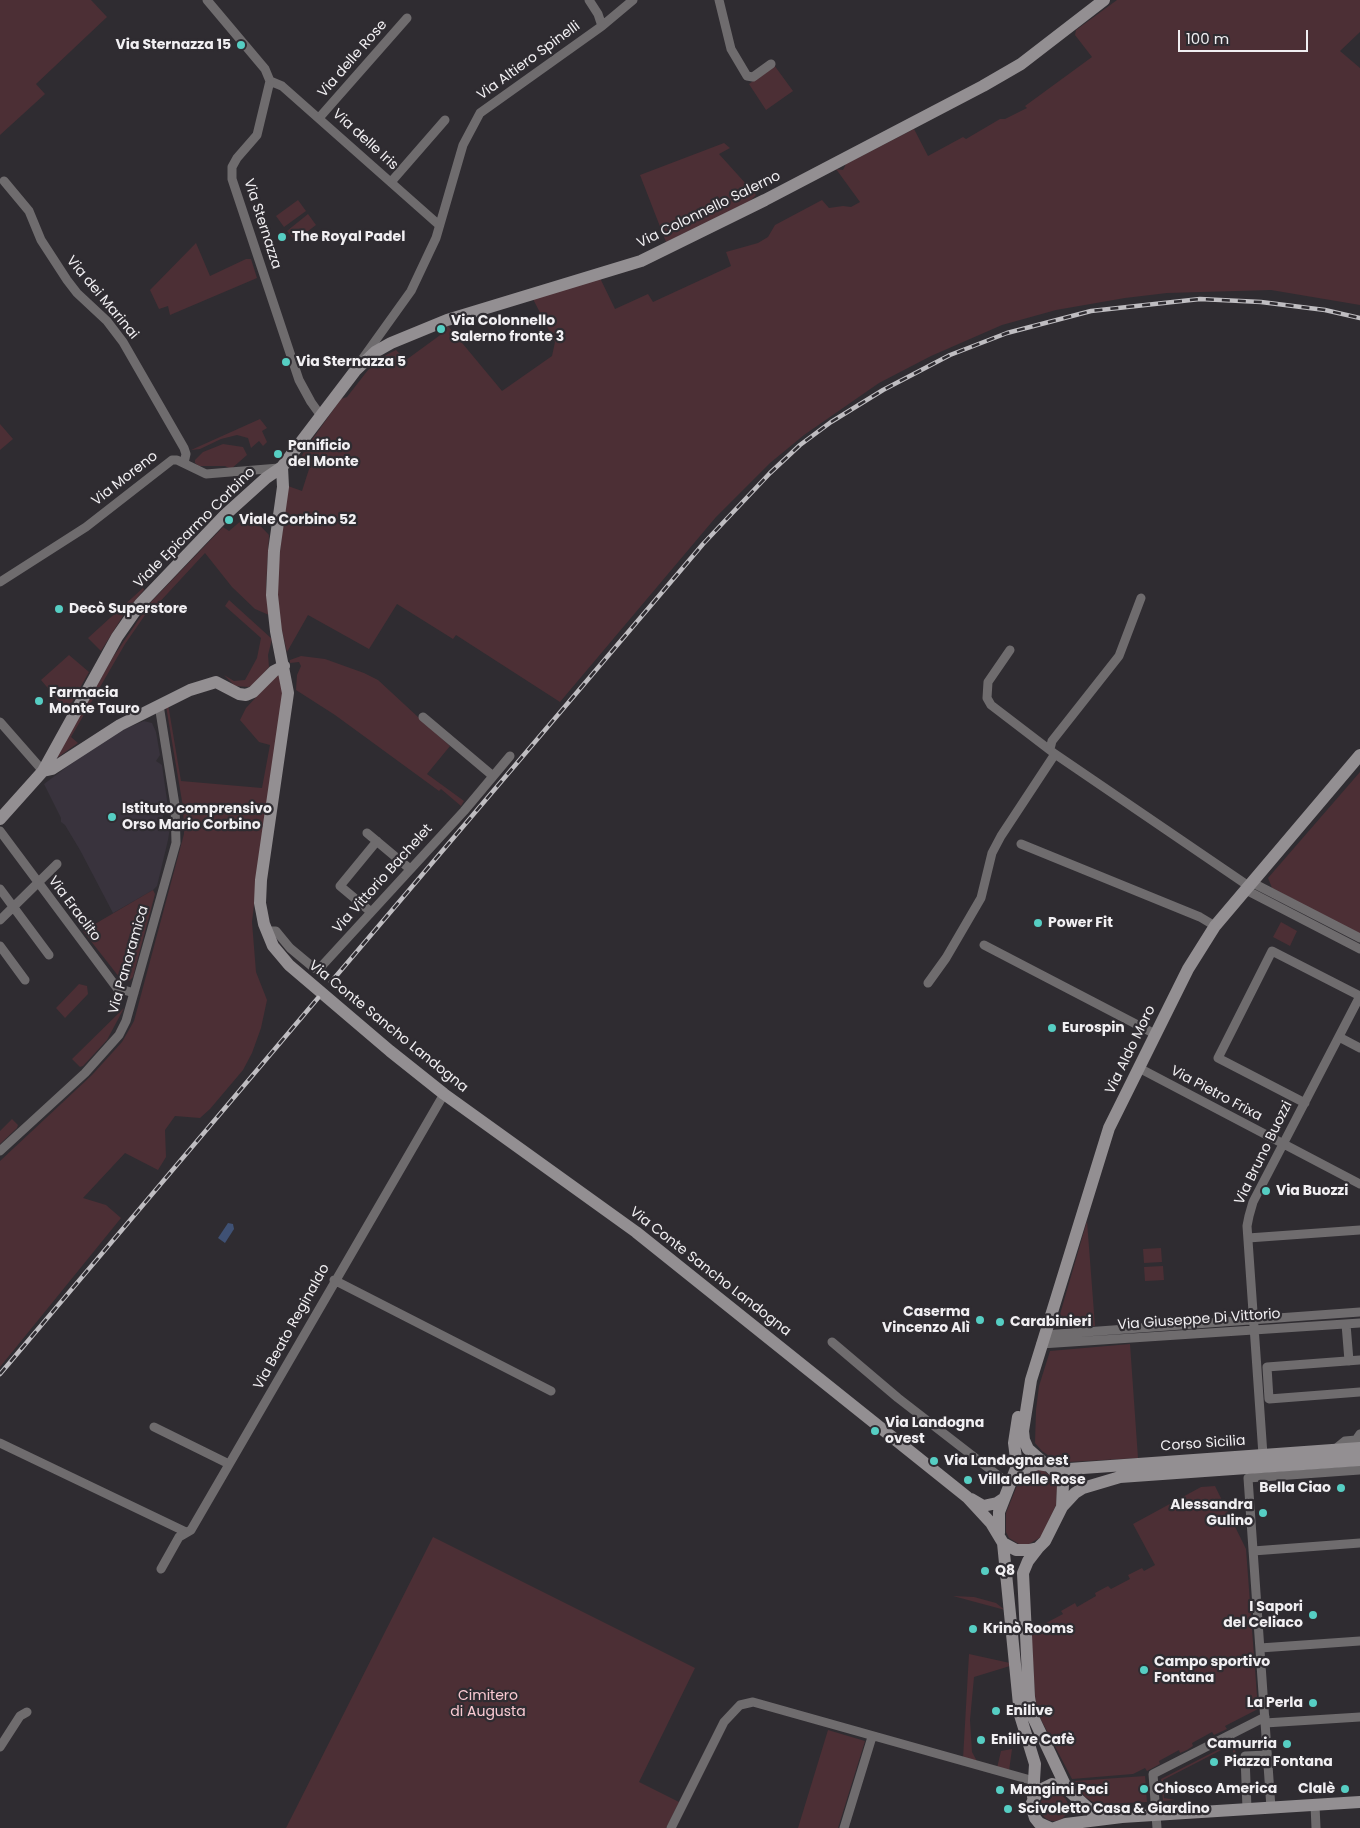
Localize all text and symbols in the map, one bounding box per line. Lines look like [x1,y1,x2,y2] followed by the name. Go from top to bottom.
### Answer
[315,17,391,101] street label: Via delle Rose
[474,18,584,104] street label: Via Altiero Spinelli
[1180,20,1310,52] scale bar
[1186,28,1229,49] text: 100 m
[116,37,231,53] place label: Via Sternazza 15
[235,39,247,51] marker: Via Sternazza 15
[329,106,401,174] street label: Via delle Iris
[635,168,783,252] street label: Via Colonnello Salerno
[239,177,285,271] street label: Via Sternazza
[292,229,405,245] place label: The Royal Padel
[276,231,288,243] marker: The Royal Padel
[62,253,142,343] street label: Via dei Marinai
[451,313,564,346] place label: Via Colonnello Salerno fronte 3
[435,323,447,335] marker: Via Colonnello Salerno fronte 3
[296,354,406,370] place label: Via Sternazza 5
[280,356,292,368] marker: Via Sternazza 5
[288,438,359,471] place label: Panificio del Monte
[89,448,161,510] street label: Via Moreno
[272,448,284,460] marker: Panificio del Monte
[131,464,259,592] street label: Viale Epicarmo Corbino
[239,512,356,528] place label: Viale Corbino 52
[223,514,235,526] marker: Viale Corbino 52
[69,601,187,617] place label: Decò Superstore
[53,603,65,615] marker: Decò Superstore
[49,685,140,718] place label: Farmacia Monte Tauro
[33,695,45,707] marker: Farmacia Monte Tauro
[122,801,272,834] place label: Istituto comprensivo Orso Mario Corbino
[106,811,118,823] marker: Istituto comprensivo Orso Mario Corbino
[330,821,436,937] street label: Via Vittorio Bachelet
[44,873,104,945] street label: Via Eraclito
[105,904,153,1016] street label: Via Panoramica
[1048,915,1113,931] place label: Power Fit
[1032,917,1044,929] marker: Power Fit
[305,958,471,1096] street label: Via Conte Sancho Landogna
[1102,1003,1160,1097] street label: Via Aldo Moro
[1062,1020,1125,1036] place label: Eurospin
[1046,1022,1058,1034] marker: Eurospin
[1167,1063,1265,1125] street label: Via Pietro Frixa
[1232,1098,1296,1208] street label: Via Bruno Buozzi
[1276,1183,1348,1199] place label: Via Buozzi
[1260,1185,1272,1197] marker: Via Buozzi
[626,1204,794,1340] street label: Via Conte Sancho Landogna
[250,1261,334,1393] street label: Via Beato Reginaldo
[882,1304,970,1336] place label: Caserma Vincenzo Alì
[1117,1306,1281,1334] street label: Via Giuseppe Di Vittorio
[974,1314,986,1326] marker: Caserma Vincenzo Alì
[1010,1314,1092,1330] place label: Carabinieri
[994,1316,1006,1328] marker: Carabinieri
[885,1415,984,1448] place label: Via Landogna ovest
[869,1425,881,1437] marker: Via Landogna ovest
[1160,1433,1246,1455] street label: Corso Sicilia
[944,1453,1068,1469] place label: Via Landogna est
[928,1455,940,1467] marker: Via Landogna est
[978,1472,1086,1488] place label: Villa delle Rose
[962,1474,974,1486] marker: Villa delle Rose
[1259,1480,1331,1496] place label: Bella Ciao
[1335,1482,1347,1494] marker: Bella Ciao
[1170,1497,1253,1530] place label: Alessandra Gulino
[1257,1507,1269,1519] marker: Alessandra Gulino
[995,1563,1015,1579] place label: Q8
[979,1565,991,1577] marker: Q8
[1223,1599,1303,1631] place label: I Sapori del Celiaco
[1307,1609,1319,1621] marker: I Sapori del Celiaco
[983,1621,1074,1637] place label: Krinò Rooms
[967,1623,979,1635] marker: Krinò Rooms
[1154,1654,1270,1686] place label: Campo sportivo Fontana
[1138,1664,1150,1676] marker: Campo sportivo Fontana
[450,1688,526,1720] park label: Cimitero di Augusta
[1247,1695,1303,1711] place label: La Perla
[1307,1697,1319,1709] marker: La Perla
[1006,1703,1053,1719] place label: Enilive
[990,1705,1002,1717] marker: Enilive
[991,1732,1075,1748] place label: Enilive Cafè
[975,1734,987,1746] marker: Enilive Cafè
[1207,1736,1277,1752] place label: Camurria
[1281,1738,1293,1750] marker: Camurria
[1224,1754,1333,1770] place label: Piazza Fontana
[1208,1756,1220,1768] marker: Piazza Fontana
[1154,1781,1277,1797] place label: Chiosco America
[1298,1781,1335,1797] place label: Clalè
[1010,1782,1108,1798] place label: Mangimi Paci
[1138,1783,1150,1795] marker: Chiosco America
[1339,1783,1351,1795] marker: Clalè
[994,1784,1006,1796] marker: Mangimi Paci
[1018,1801,1210,1817] place label: Scivoletto Casa & Giardino
[1002,1803,1014,1815] marker: Scivoletto Casa & Giardino

